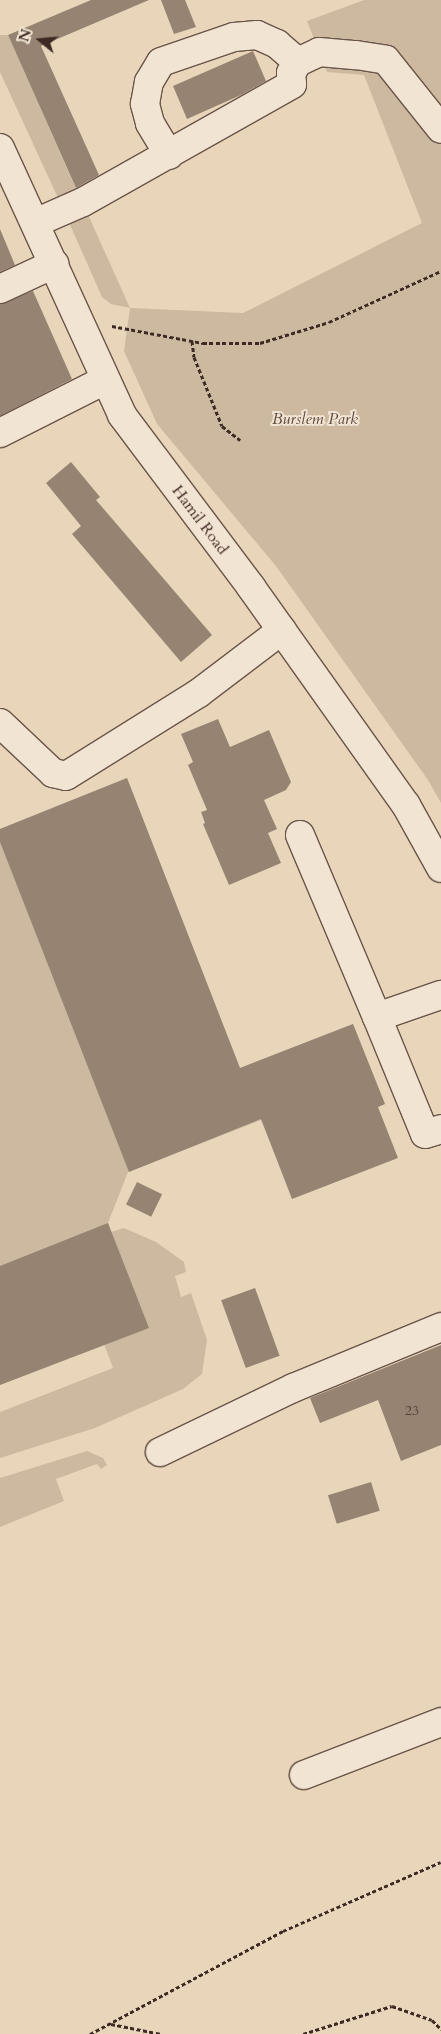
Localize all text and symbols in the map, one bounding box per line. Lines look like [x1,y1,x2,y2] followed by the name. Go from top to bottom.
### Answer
[15,15,65,65] north arrow
[14,27,36,44] text: N
[272,409,358,429] park label: Burslem Park
[168,482,232,558] street label: Hamil Road
[405,1403,419,1419] house number: 23

